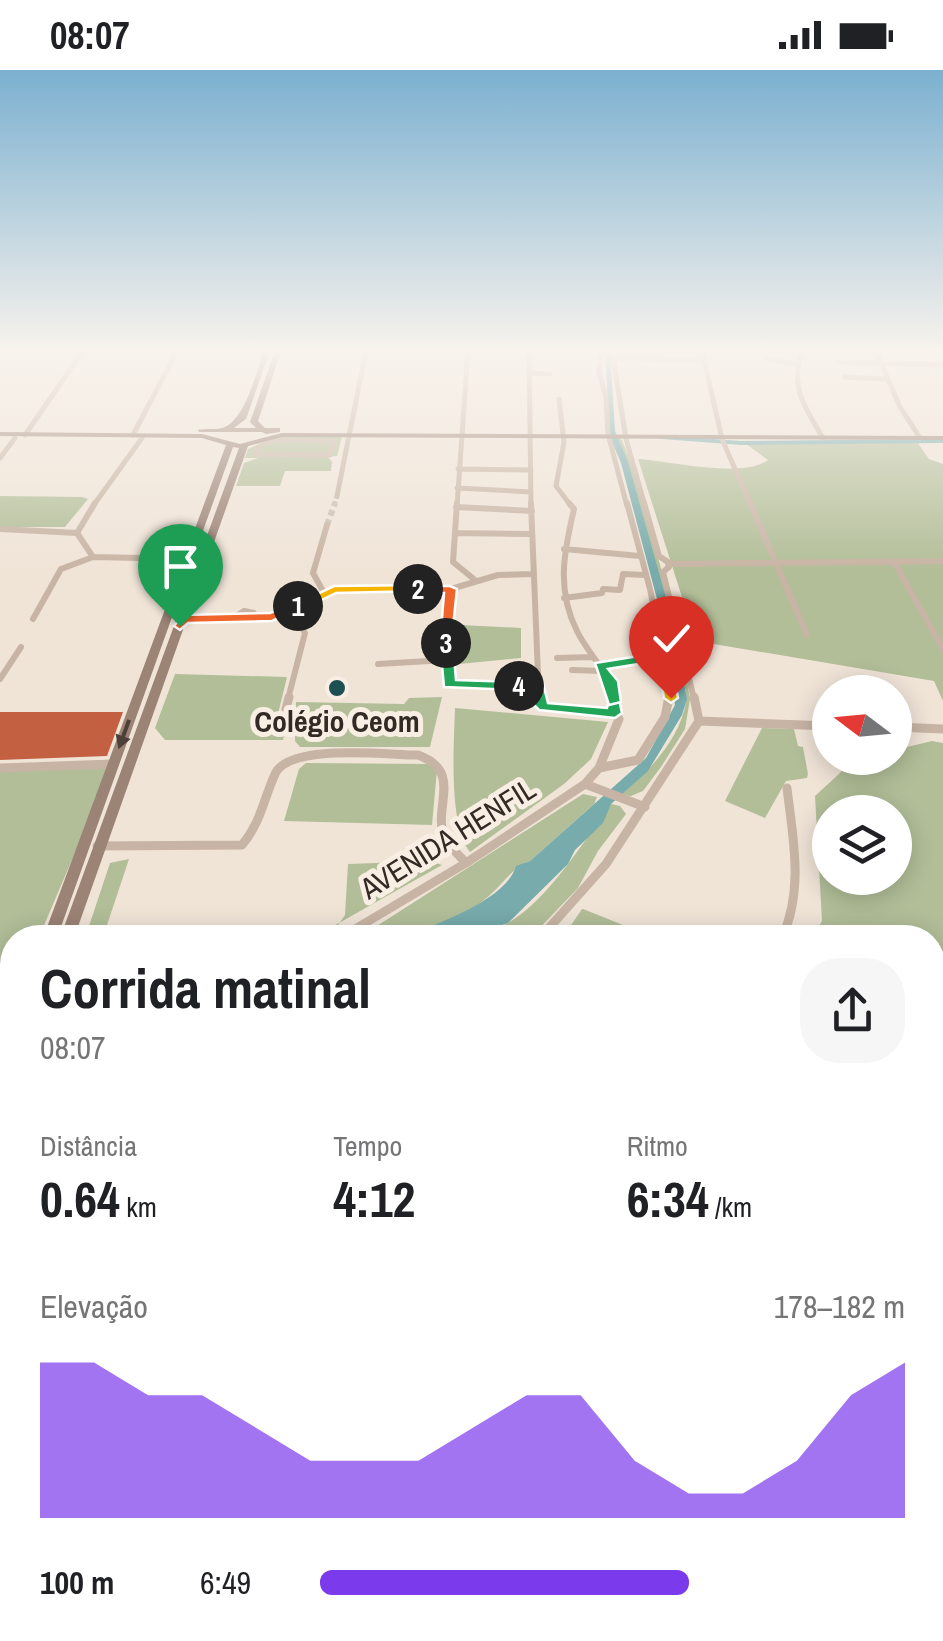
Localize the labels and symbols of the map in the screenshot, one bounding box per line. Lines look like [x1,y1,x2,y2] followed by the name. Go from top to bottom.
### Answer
[138,524,223,627] pin
[393,564,443,614] pin: 2
[273,581,323,631] pin: 1
[629,596,714,699] pin
[421,618,471,668] pin: 3
[494,661,544,711] pin: 4
[812,675,912,775] north arrow
[326,677,348,699] marker: Colégio Ceom
[254,701,420,741] place label: Colégio Ceom
[116,719,131,749] one-way arrow
[352,768,543,908] street label: AVENIDA HENFIL

